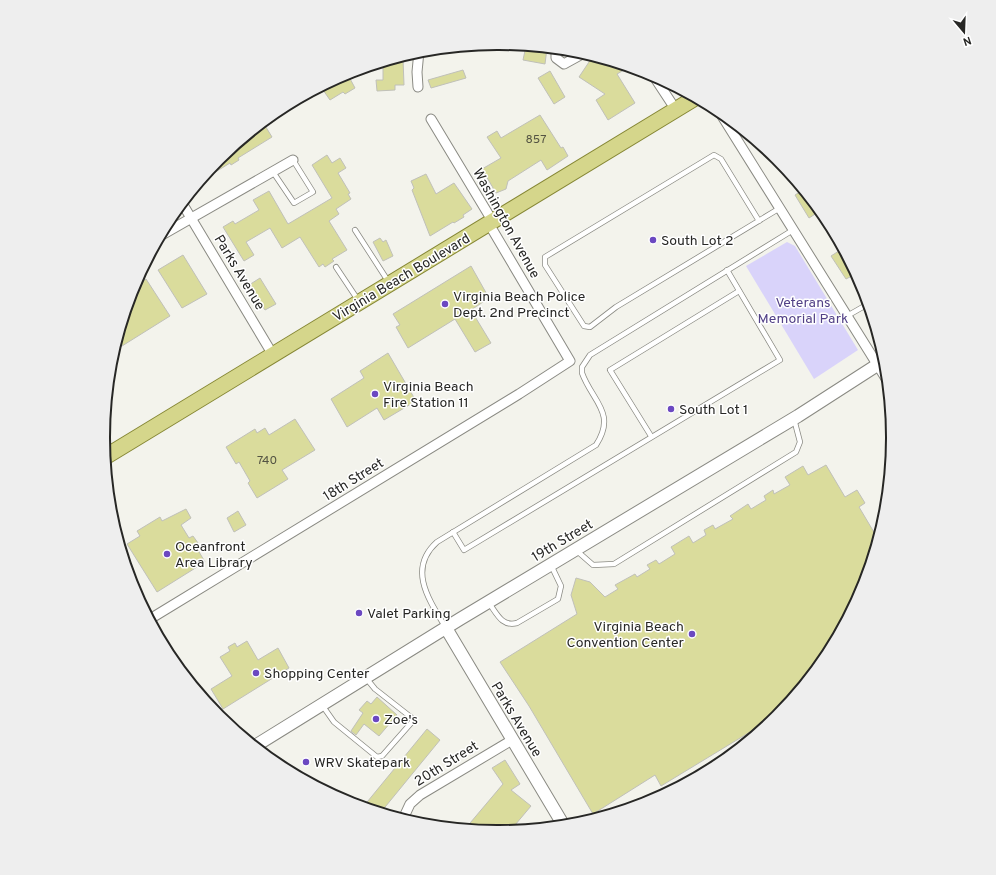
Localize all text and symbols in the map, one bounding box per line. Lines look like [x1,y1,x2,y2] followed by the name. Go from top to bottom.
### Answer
[944,12,984,52] north arrow
[961,33,973,48] text: N
[526,132,546,148] house number: 857
[468,166,543,282] street label: Washington Avenue
[330,231,474,326] street label: Virginia Beach Boulevard
[210,232,268,313] street label: Parks Avenue
[661,233,734,250] place label: South Lot 2
[648,235,658,245] marker: South Lot 2
[453,289,585,322] place label: Virginia Beach Police Dept. 2nd Precinct
[758,295,848,328] park label: Veterans Memorial Park
[440,299,450,309] marker: Virginia Beach Police Dept. 2nd Precinct
[383,379,474,412] place label: Virginia Beach Fire Station 11
[370,389,380,399] marker: Virginia Beach Fire Station 11
[679,402,748,419] place label: South Lot 1
[666,404,676,414] marker: South Lot 1
[257,453,277,469] house number: 740
[320,455,387,506] street label: 18th Street
[529,516,596,566] street label: 19th Street
[175,539,253,572] place label: Oceanfront Area Library
[162,549,172,559] marker: Oceanfront Area Library
[367,606,451,623] place label: Valet Parking
[354,608,364,618] marker: Valet Parking
[567,619,685,652] place label: Virginia Beach Convention Center
[687,629,697,639] marker: Virginia Beach Convention Center
[264,666,370,683] place label: Shopping Center
[251,668,261,678] marker: Shopping Center
[487,679,545,760] street label: Parks Avenue
[384,712,418,729] place label: Zoe's
[371,714,381,724] marker: Zoe's
[412,738,482,791] street label: 20th Street
[314,755,410,772] place label: WRV Skatepark
[301,757,311,767] marker: WRV Skatepark

